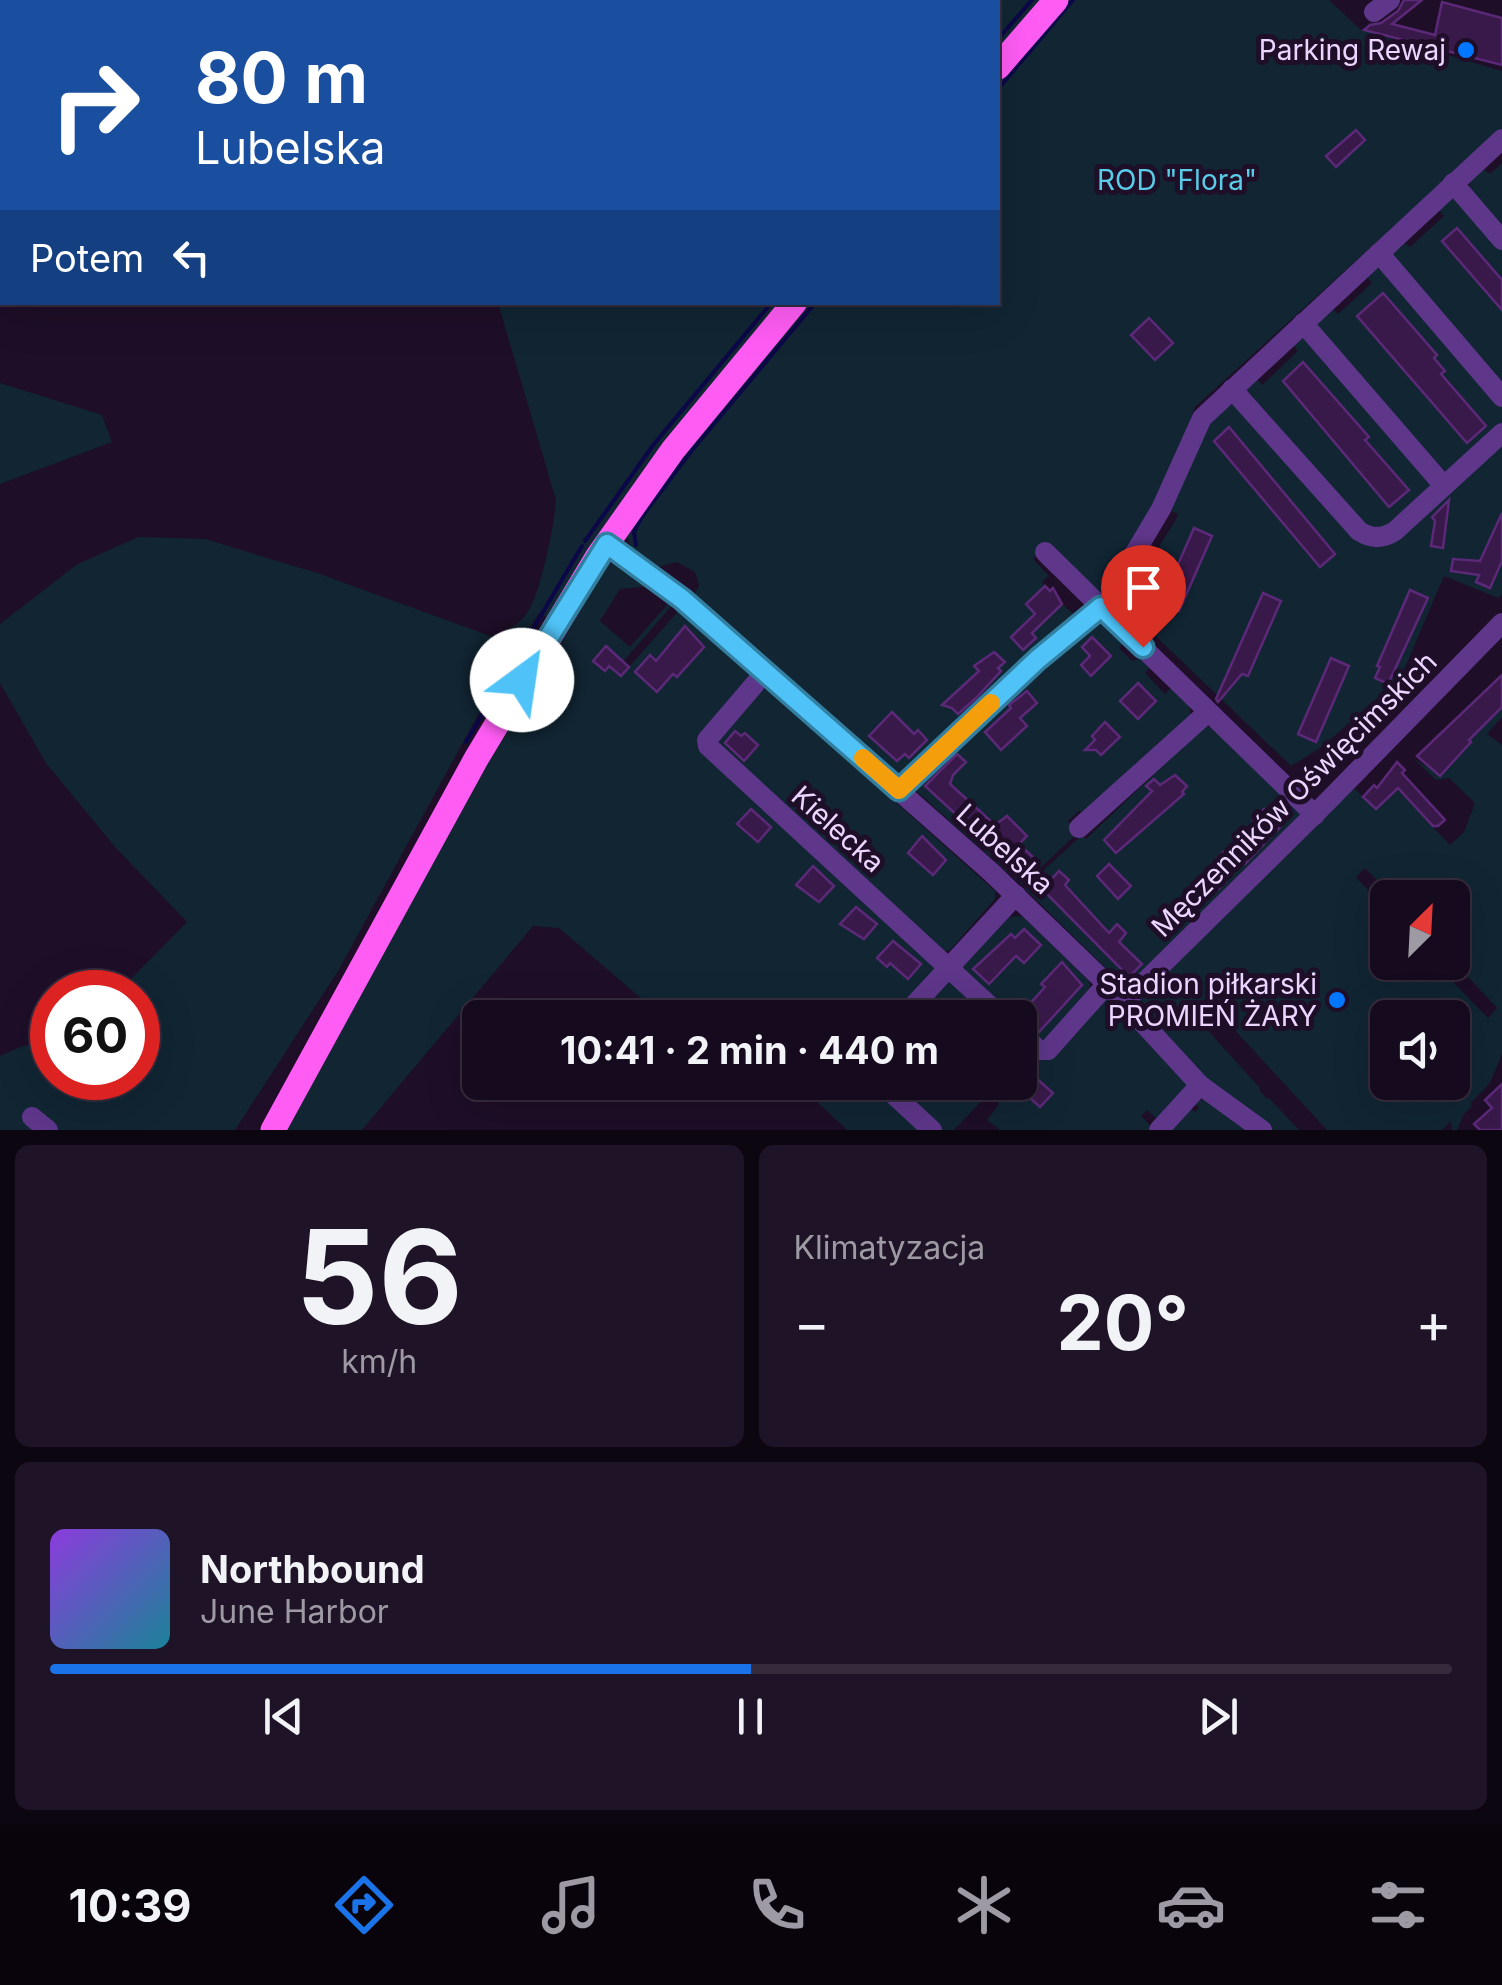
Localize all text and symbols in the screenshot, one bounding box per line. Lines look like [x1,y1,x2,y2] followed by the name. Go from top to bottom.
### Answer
[1259,33,1446,67] place label: Parking Rewaj
[195,35,368,120] text: 80 m
[1455,39,1477,61] marker: Parking Rewaj
[30,40,160,170] icon: right
[195,120,385,175] text: Lubelska
[1097,163,1257,197] park label: ROD "Flora"
[164,230,219,285] icon: left
[30,235,144,281] text: Potem
[1101,545,1186,648] pin
[1116,560,1171,615] icon: arrive
[470,628,574,732] position arrow
[1144,644,1444,944] street label: Męczenników Oświęcimskich
[785,779,891,879] street label: Kielecka
[950,797,1060,901] street label: Lubelska
[1370,880,1470,980] north arrow
[1370,880,1470,1100] map controls
[1100,967,1317,1033] place label: Stadion piłkarski PROMIEŃ ŻARY
[30,970,160,1100] speed limit sign: 60
[1326,989,1348,1011] marker: Stadion piłkarski PROMIEŃ ŻARY
[1370,1000,1470,1100] button: sound
[560,1027,939,1073] text: 10:41 · 2 min · 440 m
[295,1198,463,1355] text: 56
[794,1228,985,1267] text: Klimatyzacja
[1057,1277,1189,1368] text: 20°
[794,1290,830,1356] text: −
[1416,1290,1452,1356] text: +
[341,1342,417,1381] text: km/h
[200,1546,425,1592] text: Northbound
[200,1592,389,1631] text: June Harbor
[256,1689,311,1744] icon: previous
[723,1689,778,1744] icon: pause
[1191,1689,1246,1744] icon: next
[329,1870,399,1940] icon: directions
[536,1870,606,1940] icon: music
[742,1870,812,1940] icon: phone
[949,1870,1019,1940] icon: climate
[1156,1870,1226,1940] icon: car
[1363,1870,1433,1940] icon: filters
[68,1878,192,1933] text: 10:39

